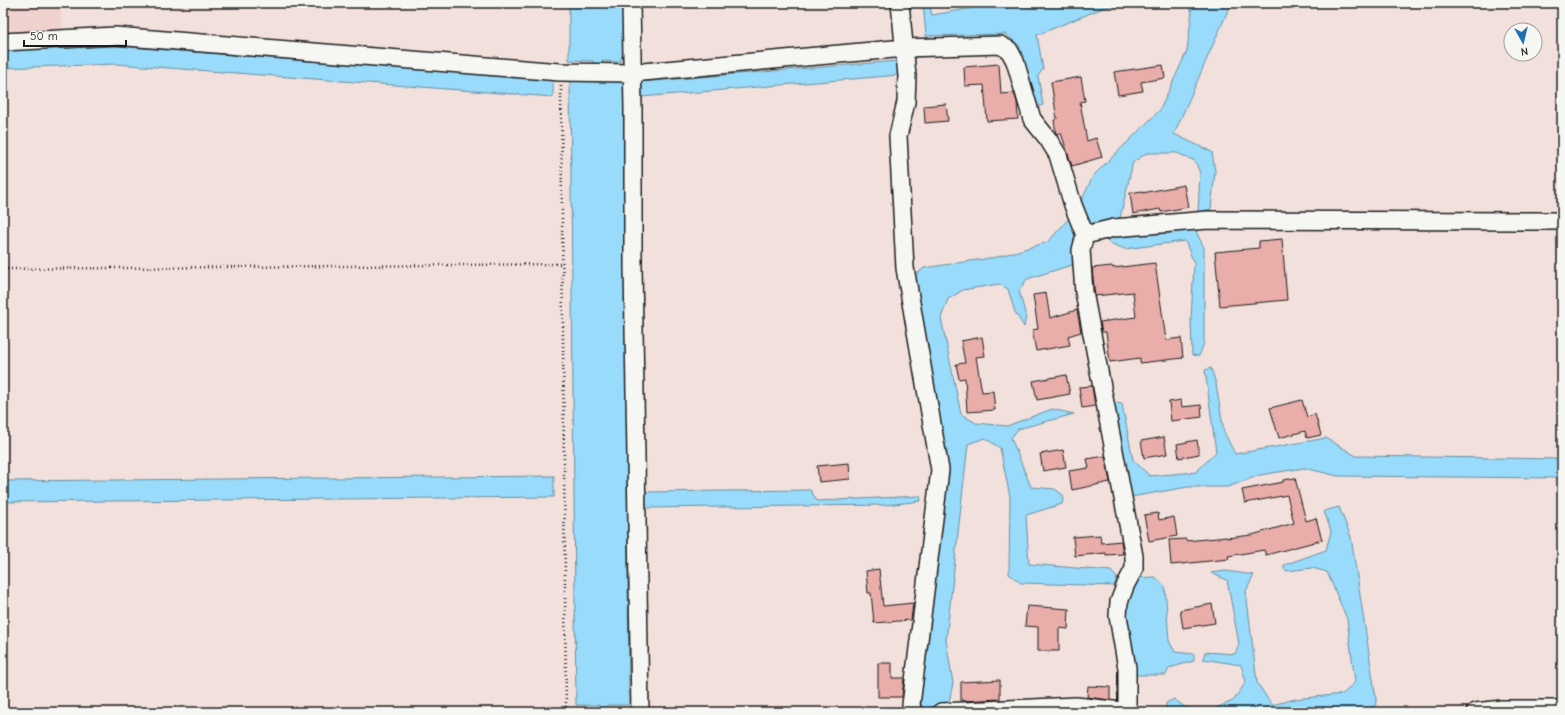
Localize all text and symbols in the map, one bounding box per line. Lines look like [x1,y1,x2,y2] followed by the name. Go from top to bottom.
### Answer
[24,22,126,48] scale bar
[1503,22,1543,62] north arrow
[30,29,58,43] text: 50 m
[1520,44,1529,58] text: N

